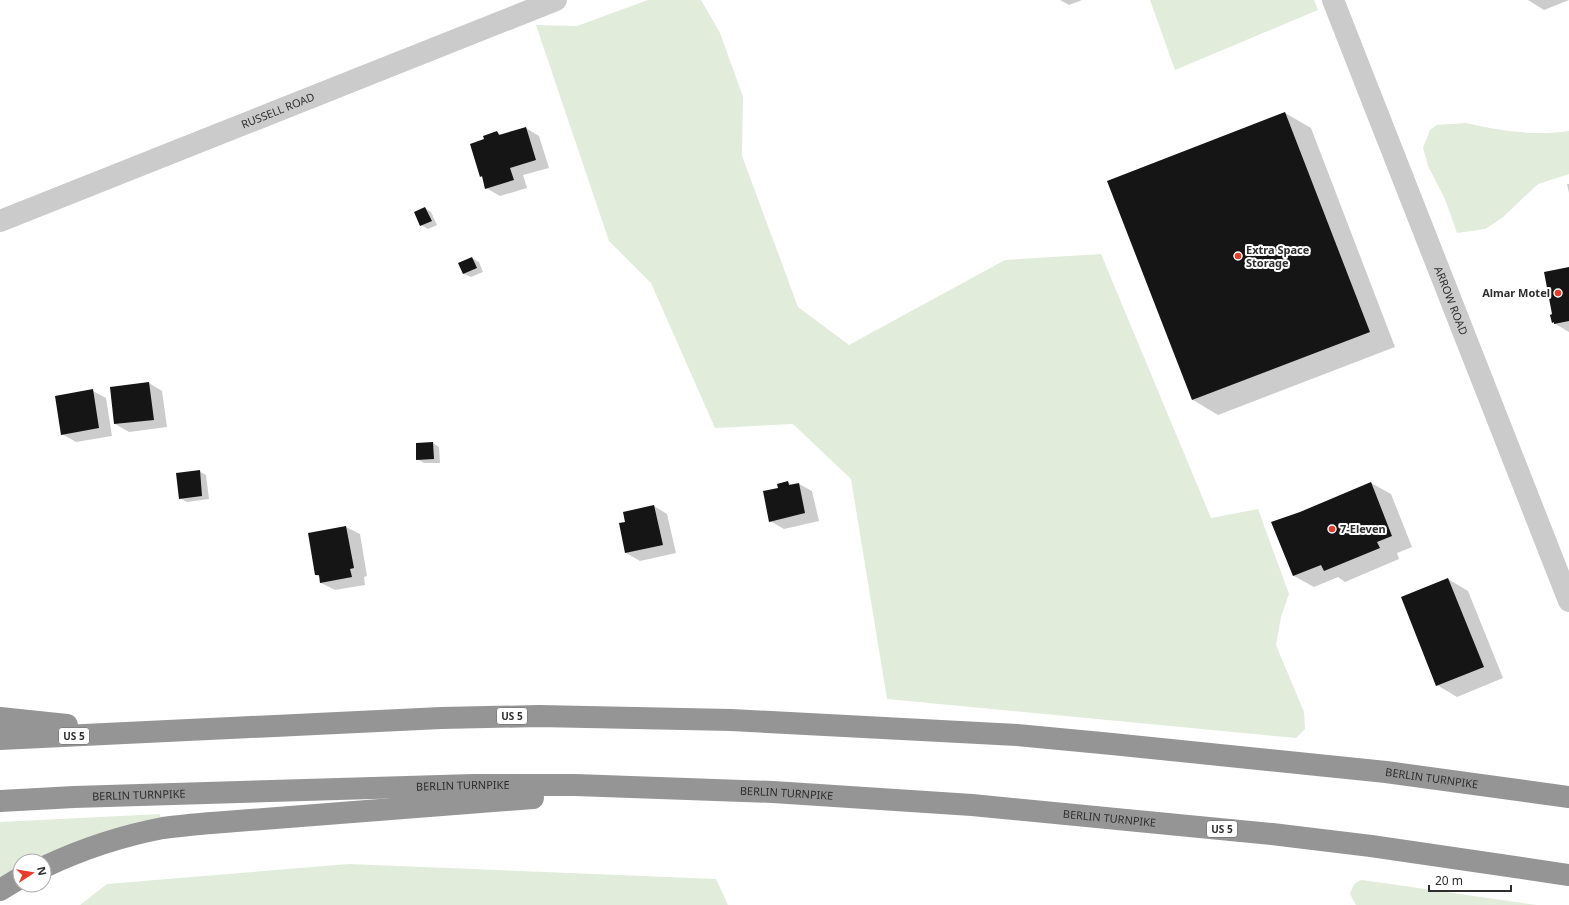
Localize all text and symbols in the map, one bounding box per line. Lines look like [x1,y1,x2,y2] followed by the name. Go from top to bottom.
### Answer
[239,89,317,131] street label: RUSSELL ROAD
[1246,242,1310,270] place label: Extra Space Storage
[1233,251,1243,261] marker: Extra Space Storage
[1431,264,1472,337] street label: ARROW ROAD
[1482,285,1550,300] place label: Almar Motel
[1553,288,1563,298] marker: Almar Motel
[1340,521,1386,536] place label: 7-Eleven
[1327,524,1337,534] marker: 7-Eleven
[497,708,527,724] road number: US 5
[59,728,89,744] road number: US 5
[1384,764,1479,792] street label: BERLIN TURNPIKE
[416,777,510,794] street label: BERLIN TURNPIKE
[740,783,834,803] street label: BERLIN TURNPIKE
[92,786,186,803] street label: BERLIN TURNPIKE
[1062,806,1157,830] street label: BERLIN TURNPIKE
[1207,821,1237,837] road number: US 5
[12,853,52,893] north arrow
[34,865,51,877] text: N
[1429,867,1511,893] scale bar
[1435,872,1463,889] text: 20 m

